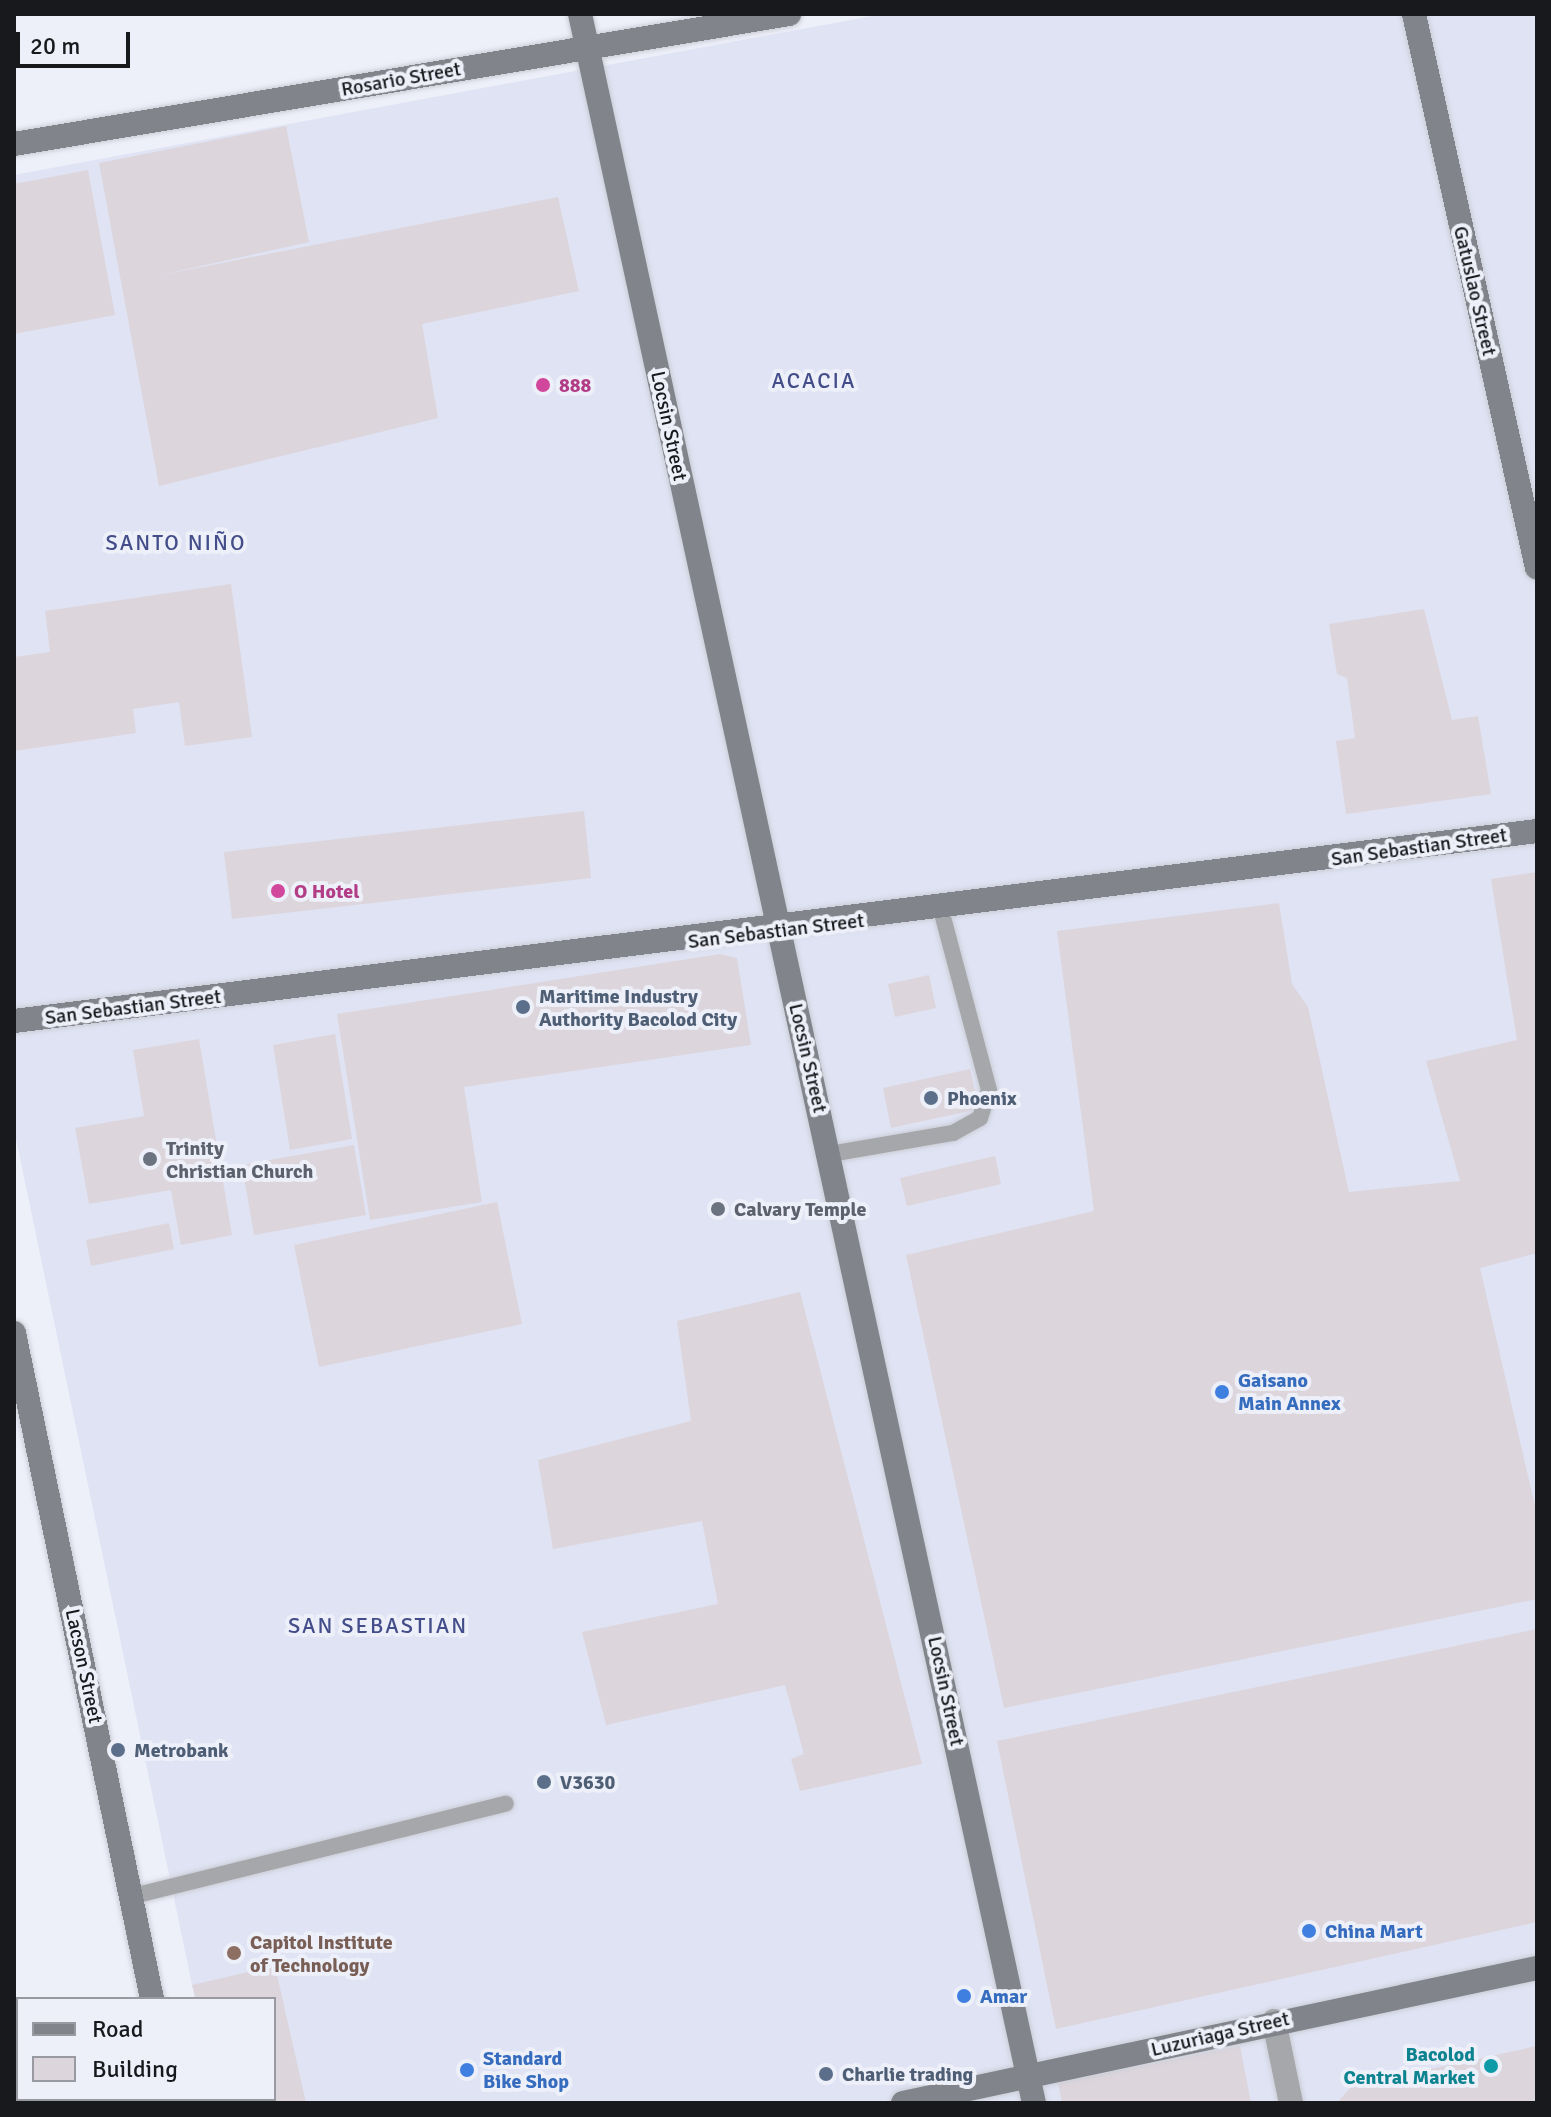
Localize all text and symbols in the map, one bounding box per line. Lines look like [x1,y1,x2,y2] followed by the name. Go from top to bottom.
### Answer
[20,16,134,66] scale bar
[30,31,80,61] text: 20 m
[339,57,463,101] street label: Rosario Street
[1448,224,1502,358] street label: Gatuslao Street
[772,368,856,394] district label: ACACIA
[646,369,692,483] street label: Locsin Street
[559,373,591,397] place label: 888
[534,376,552,394] marker: 888
[106,530,246,556] district label: SANTO NIÑO
[1330,823,1508,871] street label: San Sebastian Street
[294,879,359,903] place label: O Hotel
[269,882,287,900] marker: O Hotel
[687,908,865,954] street label: San Sebastian Street
[44,984,222,1030] street label: San Sebastian Street
[539,984,737,1031] place label: Maritime Industry Authority Bacolod City
[514,998,532,1016] marker: Maritime Industry Authority Bacolod City
[784,1001,832,1115] street label: Locsin Street
[947,1086,1017,1110] place label: Phoenix
[922,1089,940,1107] marker: Phoenix
[166,1136,313,1183] place label: Trinity Christian Church
[141,1150,159,1168] marker: Trinity Christian Church
[734,1197,867,1221] place label: Calvary Temple
[709,1200,727,1218] marker: Calvary Temple
[1238,1368,1341,1415] place label: Gaisano Main Annex
[1213,1383,1231,1401] marker: Gaisano Main Annex
[60,1607,108,1725] street label: Lacson Street
[288,1613,468,1639] district label: SAN SEBASTIAN
[923,1634,969,1748] street label: Locsin Street
[134,1738,229,1762] place label: Metrobank
[109,1741,127,1759] marker: Metrobank
[560,1770,615,1794] place label: V3630
[535,1773,553,1791] marker: V3630
[1325,1919,1423,1943] place label: China Mart
[1300,1922,1318,1940] marker: China Mart
[250,1930,393,1977] place label: Capitol Institute of Technology
[225,1944,243,1962] marker: Capitol Institute of Technology
[980,1984,1027,2008] place label: Amar
[955,1987,973,2005] marker: Amar
[16,1997,276,2101] legend
[1149,2006,1291,2062] street label: Luzuriaga Street
[92,2014,143,2044] text: Road
[1343,2042,1475,2089] place label: Bacolod Central Market
[483,2046,569,2093] place label: Standard Bike Shop
[92,2054,178,2084] text: Building
[1482,2057,1500,2075] marker: Bacolod Central Market
[458,2061,476,2079] marker: Standard Bike Shop
[842,2062,973,2086] place label: Charlie trading
[817,2065,835,2083] marker: Charlie trading

